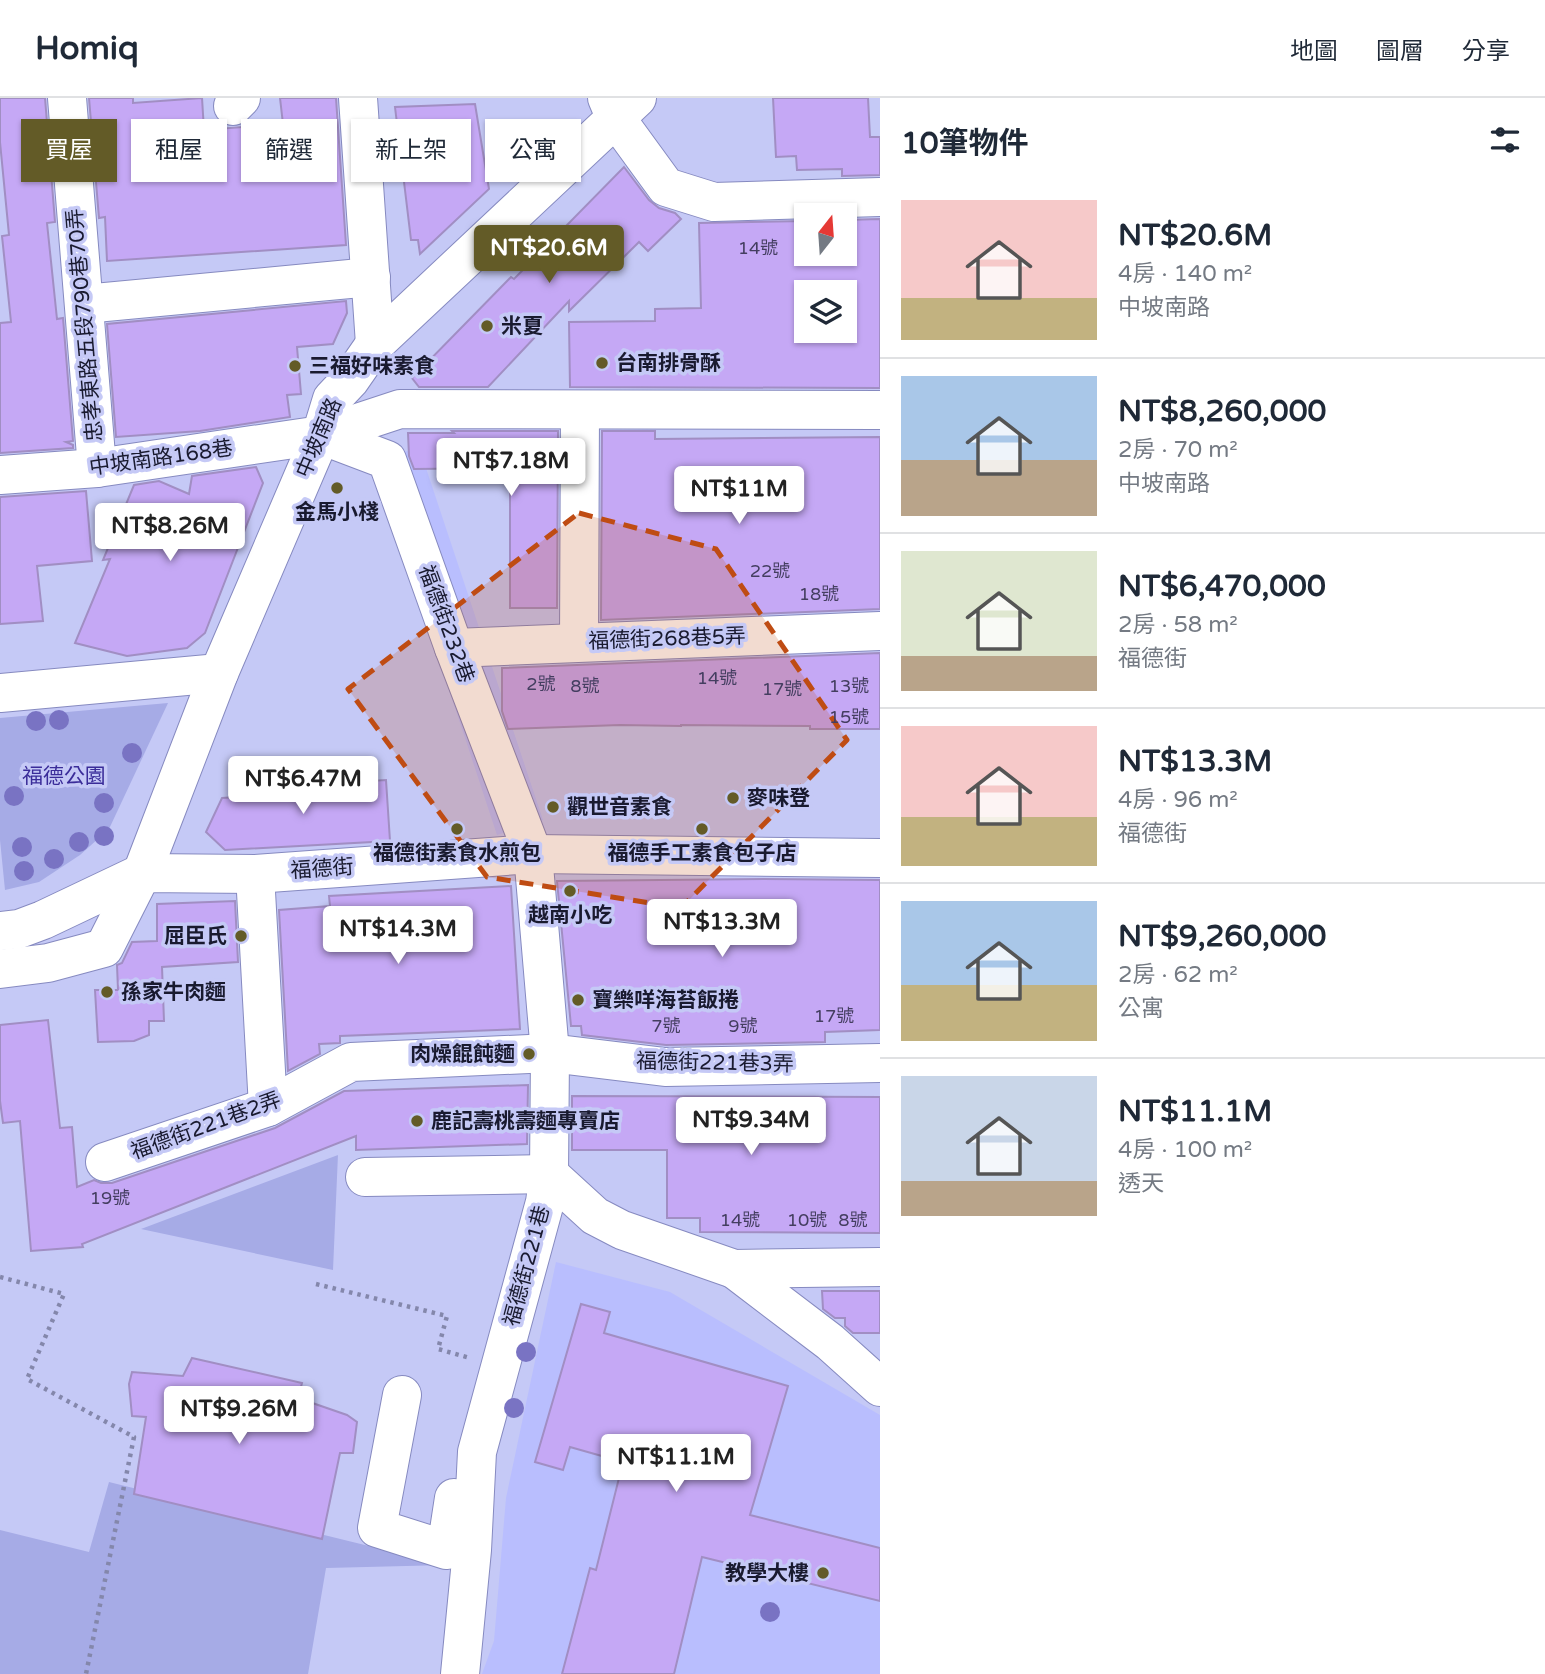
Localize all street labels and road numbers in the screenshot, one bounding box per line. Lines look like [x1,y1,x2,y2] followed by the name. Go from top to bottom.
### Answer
[62,207,108,443] street label: 忠孝東路五段790巷70弄
[291,394,347,482] street label: 中坡南路
[88,436,234,480] street label: 中坡南路168巷
[413,562,479,686] street label: 福德街232巷
[588,624,746,654] street label: 福德街268巷5弄
[290,854,354,884] street label: 福德街
[636,1049,794,1077] street label: 福德街221巷3弄
[128,1087,284,1165] street label: 福德街221巷2弄
[499,1203,555,1329] street label: 福德街221巷

